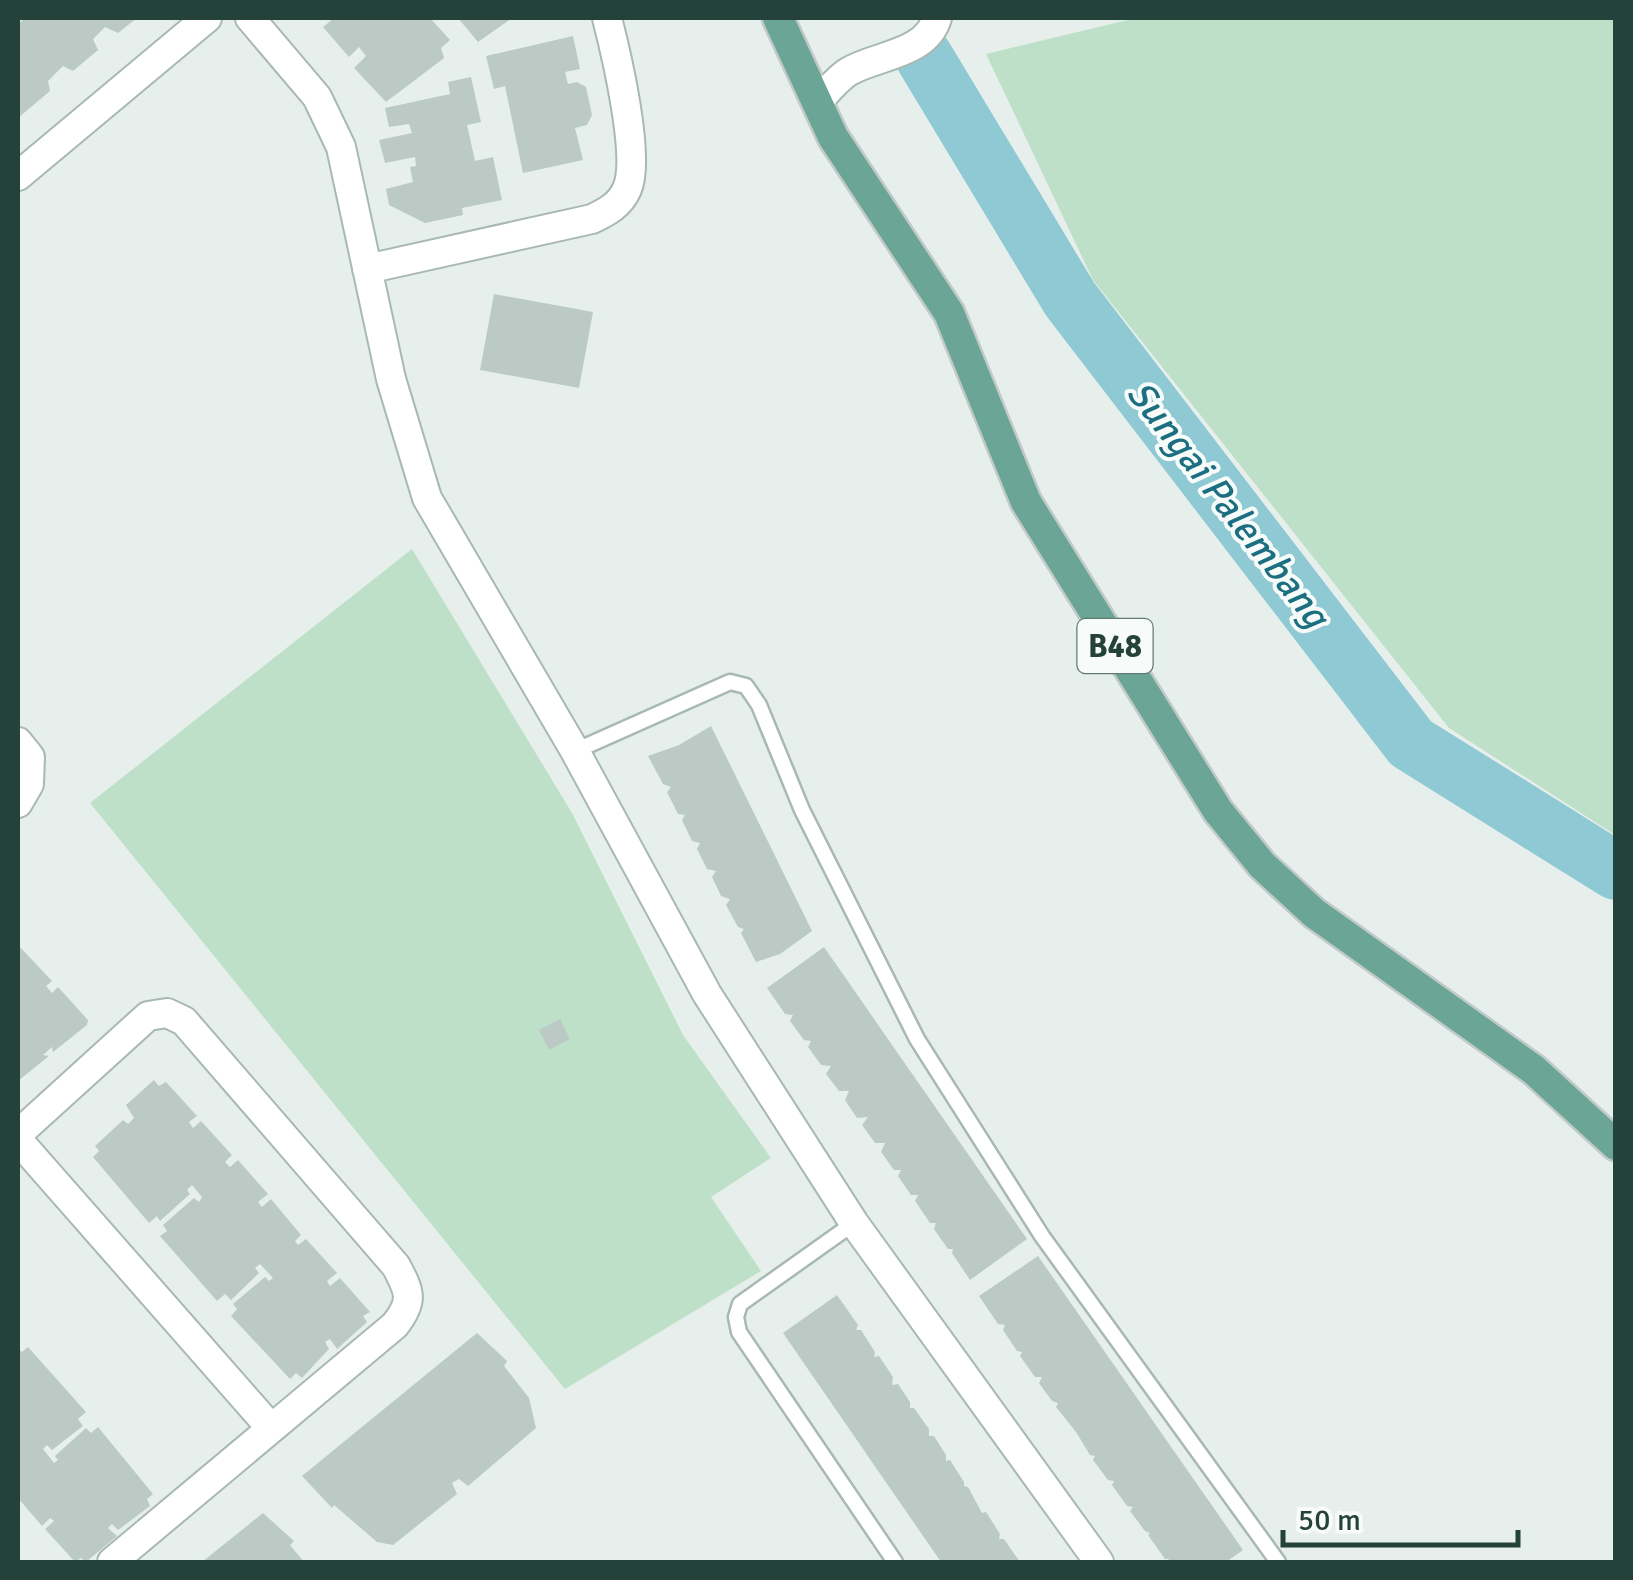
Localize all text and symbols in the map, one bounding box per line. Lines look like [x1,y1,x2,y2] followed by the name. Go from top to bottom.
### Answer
[1117,371,1341,639] water label: Sungai Palembang
[1078,619,1152,673] road number: B48
[1283,1485,1518,1547] scale bar
[1298,1502,1361,1539] text: 50 m

